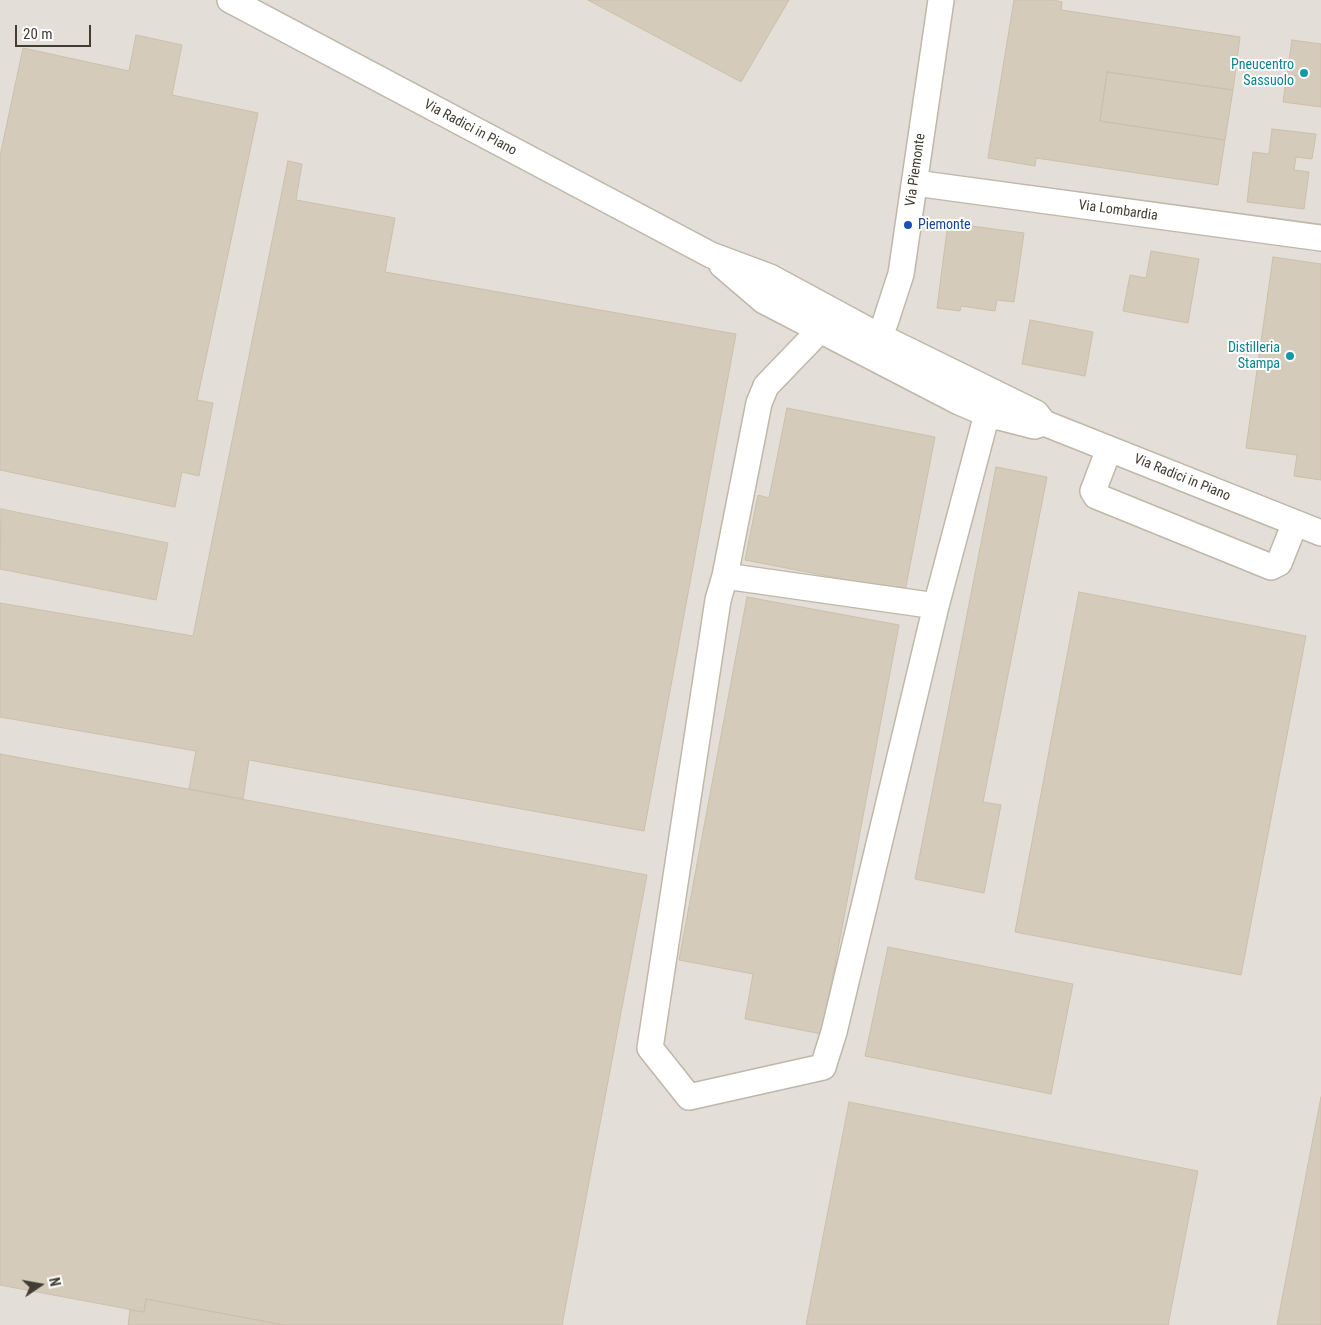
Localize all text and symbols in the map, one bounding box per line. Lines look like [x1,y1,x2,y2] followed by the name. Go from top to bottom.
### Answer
[18,15,94,47] scale bar
[23,25,53,43] text: 20 m
[1231,57,1294,90] place label: Pneucentro Sassuolo
[1298,67,1310,79] marker: Pneucentro Sassuolo
[421,96,519,160] street label: Via Radici in Piano
[903,132,929,208] street label: Via Piemonte
[1077,197,1159,225] street label: Via Lombardia
[918,217,971,233] place label: Piemonte
[902,219,914,231] marker: Piemonte
[1228,340,1280,372] place label: Distilleria Stampa
[1284,350,1296,362] marker: Distilleria Stampa
[1131,451,1233,505] street label: Via Radici in Piano
[15,1260,65,1310] north arrow
[46,1276,63,1288] text: N

